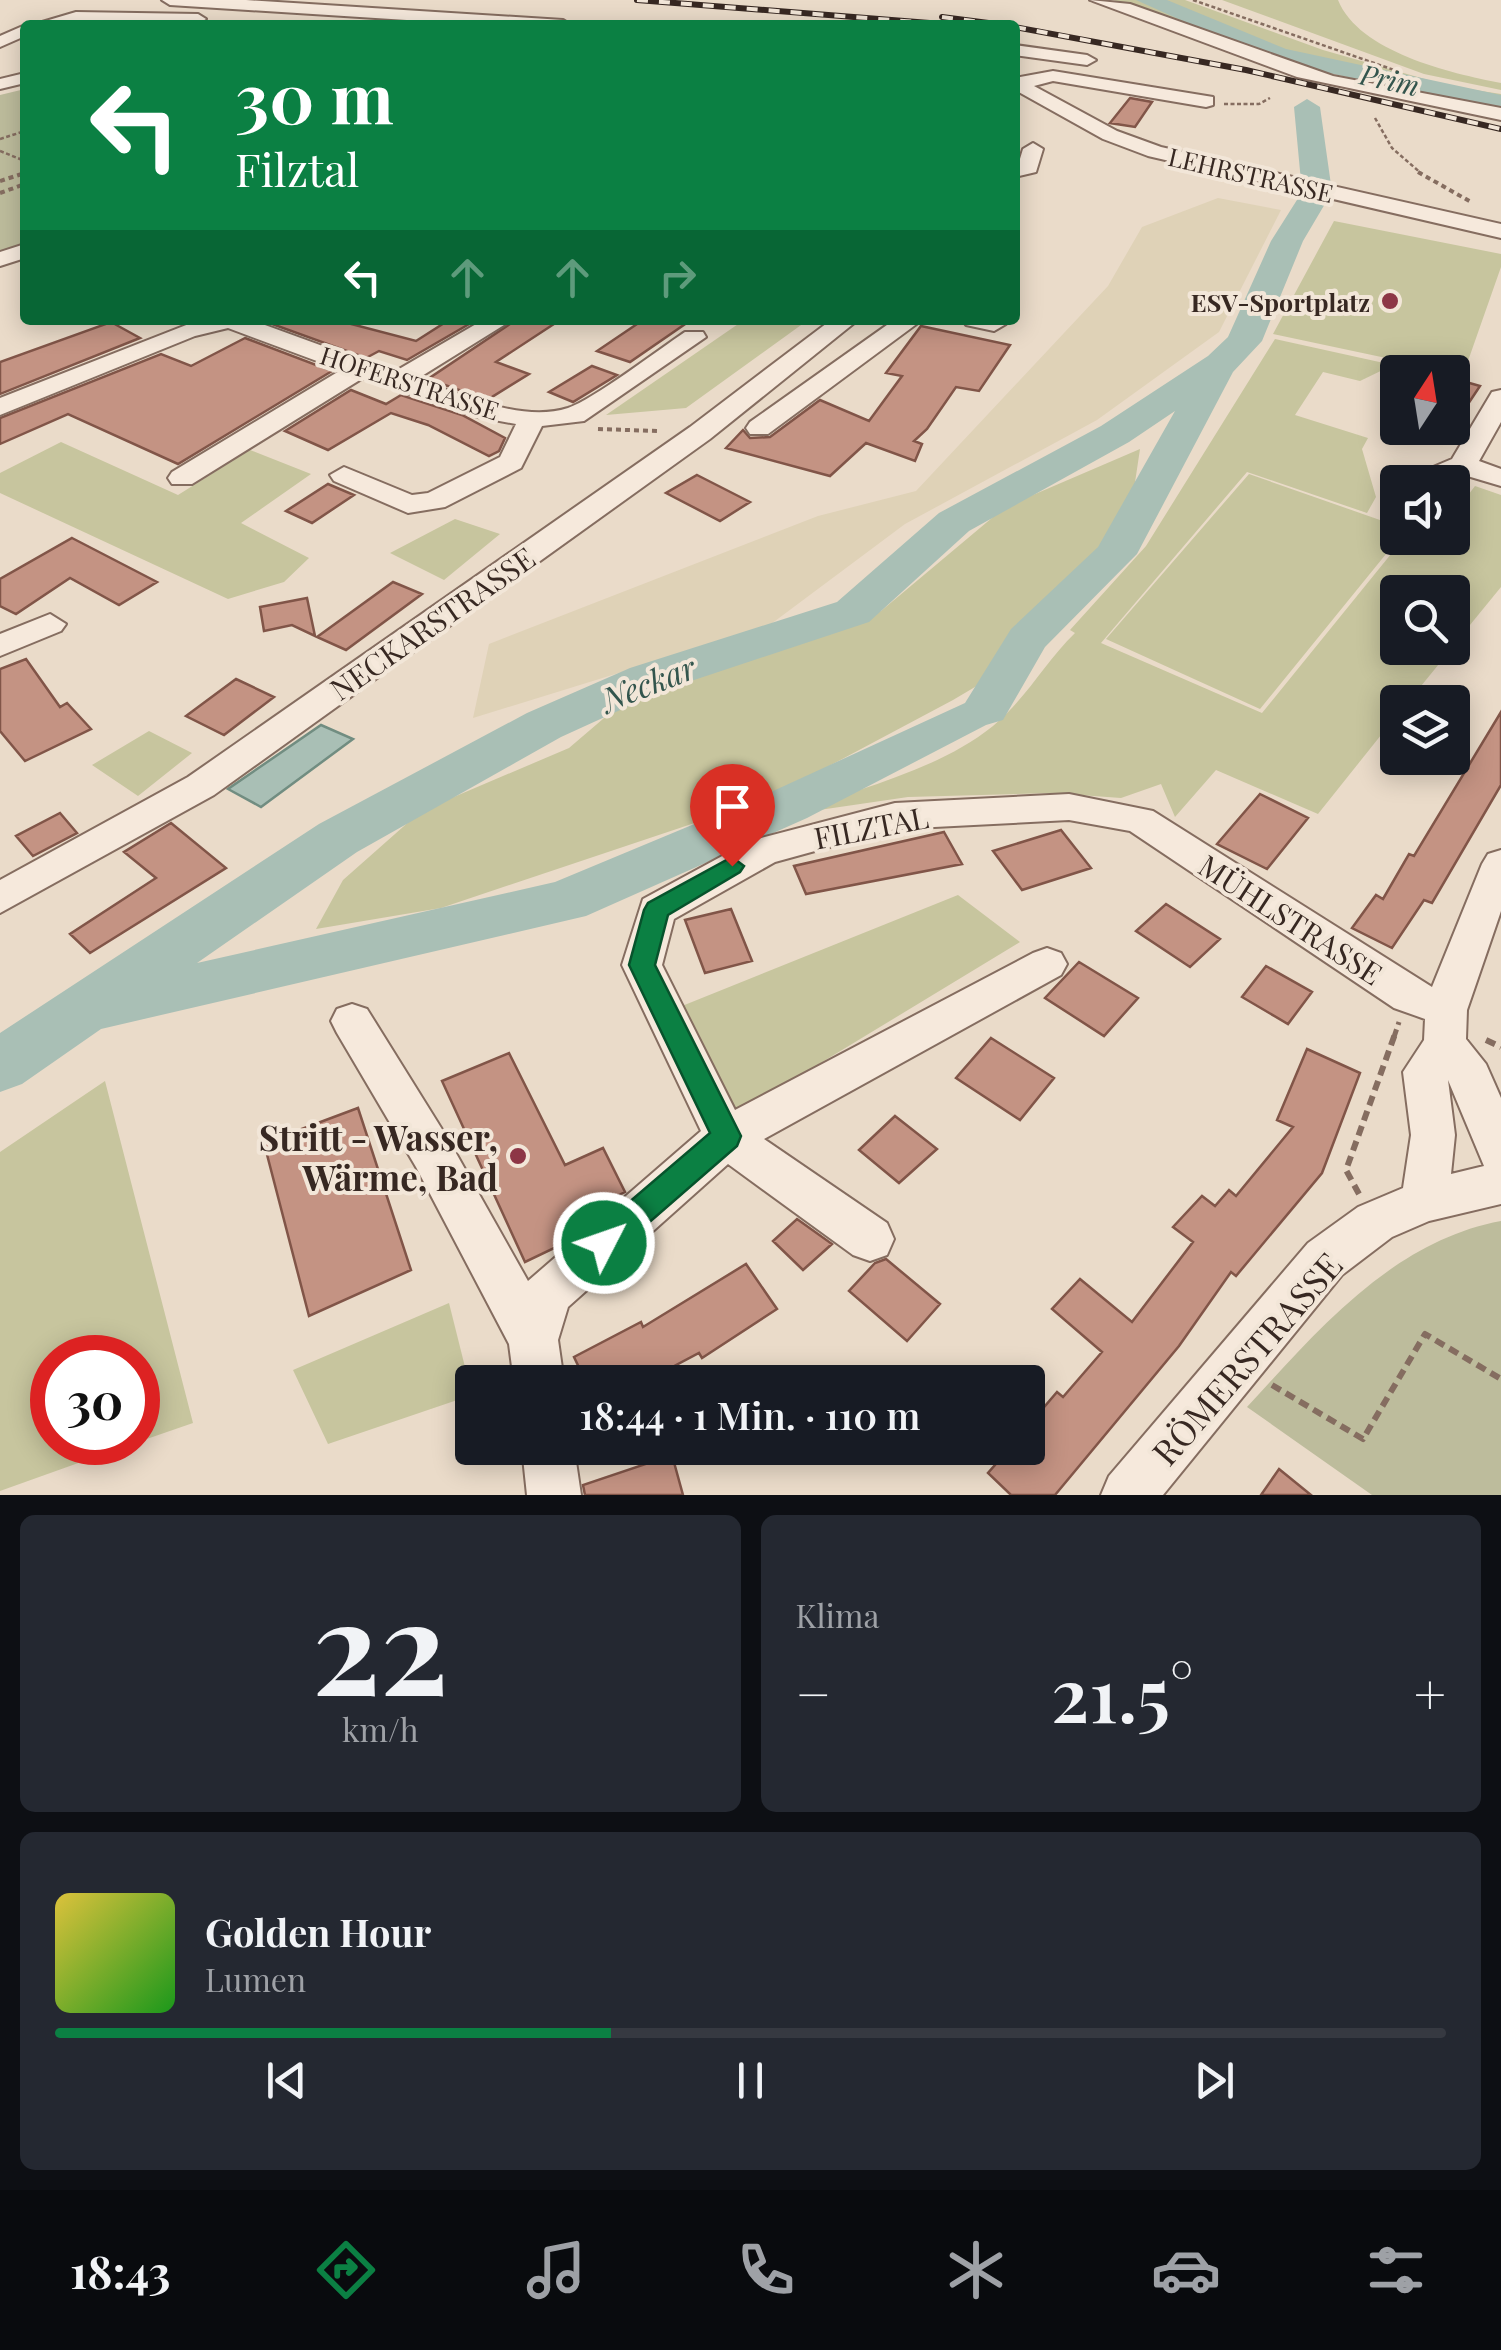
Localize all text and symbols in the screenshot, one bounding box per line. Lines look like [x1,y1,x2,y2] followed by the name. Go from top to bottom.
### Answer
[235,48,394,142] text: 30 m
[1356,55,1423,103] water label: Prim
[70,60,200,190] icon: left
[235,138,359,198] text: Filztal
[1165,139,1337,209] street label: LEHRSTRASSE
[335,250,390,305] icon: left
[440,250,495,305] icon: ahead
[545,250,600,305] icon: ahead
[650,250,705,305] icon: right
[1191,285,1370,318] place label: ESV-Sportplatz
[1379,290,1401,312] marker: ESV-Sportplatz
[316,338,504,426] street label: HOFERSTRASSE
[1380,355,1470,445] north arrow
[1380,355,1470,775] map controls
[1380,465,1470,555] button: sound
[322,537,542,709] street label: NECKARSTRASSE
[1380,575,1470,665] button: search
[592,644,702,721] water label: Neckar
[1380,685,1470,775] button: layers
[690,764,775,867] pin
[705,779,760,834] icon: arrive
[810,796,932,858] street label: FILZTAL
[1192,845,1390,993] street label: MÜHLSTRASSE
[259,1113,498,1200] place label: Stritt - Wasser, Wärme, Bad
[507,1145,529,1167] marker: Stritt - Wasser, Wärme, Bad
[552,1191,656,1295] position arrow
[1141,1242,1351,1474] street label: RÖMERSTRASSE
[30,1335,160,1465] speed limit sign: 30
[580,1389,920,1440] text: 18:44 · 1 Min. · 110 m
[312,1555,448,1729] text: 22
[796,1593,879,1636] text: Klima
[1051,1642,1194,1742] text: 21.5°
[796,1655,831,1729] text: −
[1414,1655,1446,1729] text: +
[342,1707,419,1750] text: km/h
[205,1906,431,1957] text: Golden Hour
[205,1957,306,2000] text: Lumen
[259,2053,314,2108] icon: previous
[723,2053,778,2108] icon: pause
[1187,2053,1242,2108] icon: next
[311,2235,381,2305] icon: directions
[521,2235,591,2305] icon: music
[731,2235,801,2305] icon: phone
[941,2235,1011,2305] icon: climate
[1151,2235,1221,2305] icon: car
[1361,2235,1431,2305] icon: filters
[70,2240,171,2300] text: 18:43

